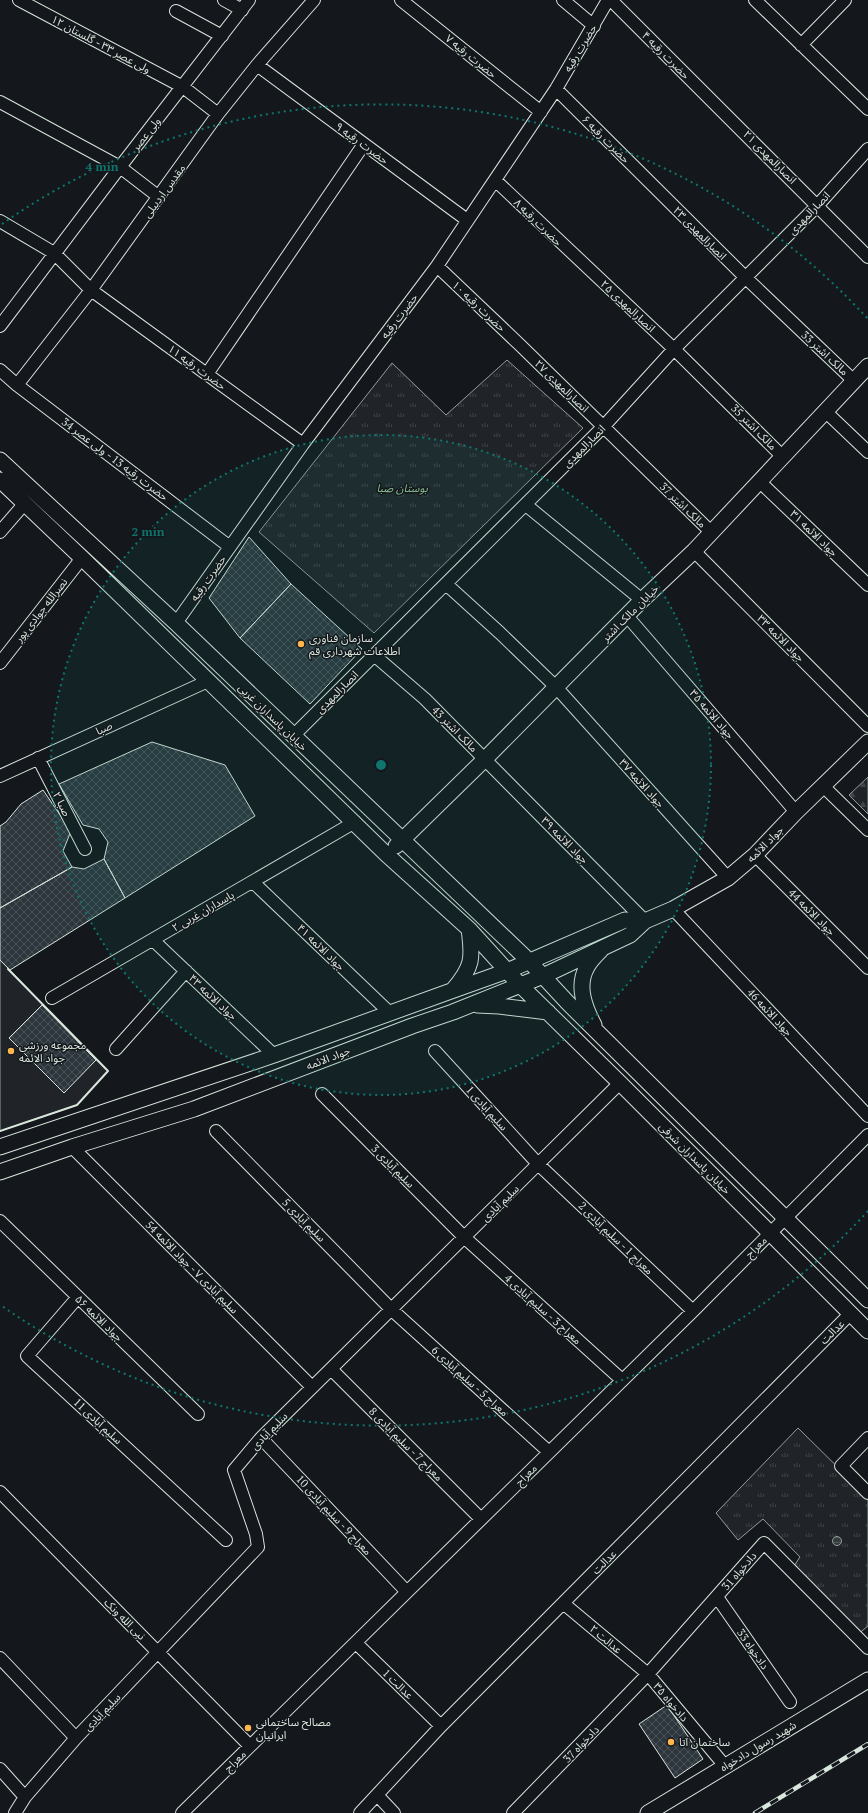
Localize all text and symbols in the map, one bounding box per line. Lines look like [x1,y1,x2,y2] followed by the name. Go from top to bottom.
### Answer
[49,12,153,76] street label: ولی عصر ۳۳ - گلستان ۱۲
[560,21,600,74] street label: حضرت رقیه
[639,28,693,82] street label: حضرت رقیه ۴
[442,31,500,81] street label: حضرت رقیه ۷
[579,112,633,166] street label: حضرت رقیه ۶
[128,114,164,154] street label: ولی عصر
[333,119,392,167] street label: حضرت رقیه ۹
[740,127,800,187] street label: انصارالمهدی ۲۱
[86,159,119,174] text: 4 min
[140,161,188,221] street label: مقدس اردبیلی
[785,188,833,238] street label: انصارالمهدی
[511,195,566,249] street label: حضرت رقیه ۸
[670,203,730,263] street label: انصارالمهدی ۲۳
[598,277,658,335] street label: انصارالمهدی ۲۵
[449,278,509,335] street label: حضرت رقیه ۱۰
[377,290,421,341] street label: حضرت رقیه
[799,328,852,379] street label: مالک اشتر 33
[165,341,229,393] street label: حضرت رقیه ۱۱
[532,357,592,415] street label: انصارالمهدی ۲۷
[728,401,780,453] street label: مالک اشتر 35
[59,414,171,504] street label: حضرت رقیه 13 - ولی عصر 34
[560,422,608,470] street label: انصارالمهدی
[657,479,709,531] street label: مالک اشتر 37
[376,481,429,495] park label: بوستان صبا
[787,507,841,560] street label: جواد الائمه ۳۱
[132,524,165,539] text: 2 min
[187,552,229,604] street label: حضرت رقیه
[11,575,71,646] street label: نصرالله جوادی پور
[598,581,662,645] street label: خیابان مالک اشتر
[754,611,808,665] street label: جواد الائمه ۳۳
[309,631,400,660] place label: سازمان فناوری اطلاعات شهرداری قم
[296,639,306,649] marker: سازمان فناوری اطلاعات شهرداری قم
[313,668,361,716] street label: انصارالمهدی
[235,680,311,755] street label: خیابان پاسداران غربی
[687,686,738,742] street label: جواد الائمه ۳۵
[429,703,481,755] street label: مالک اشتر 43
[93,718,115,738] street label: صبا
[616,756,668,811] street label: جواد الائمه ۳۷
[374,758,388,772] centre of rings
[50,789,74,819] street label: صبا ۲
[538,813,592,867] street label: جواد الائمه ۳۹
[744,822,787,865] street label: جواد الائمه
[786,886,839,939] street label: جواد الائمه 44
[169,887,237,935] street label: پاسداران غربی ۲
[294,921,348,974] street label: جواد الائمه ۴۱
[186,971,241,1023] street label: جواد الائمه ۴۳
[744,985,796,1039] street label: جواد الائمه 46
[19,1038,86,1065] place label: مجموعه ورزشی جواد الائمه
[304,1043,352,1073] street label: جواد الائمه
[6,1046,16,1056] marker: مجموعه ورزشی جواد الائمه
[462,1083,511,1135] street label: سلیم آبادی 1
[655,1119,734,1198] street label: خیابان پاسداران شرقی
[367,1141,418,1192] street label: سلیم آبادی 3
[478,1181,524,1226] street label: سلیم آبادی
[278,1195,329,1246] street label: سلیم آبادی 5
[574,1199,657,1279] street label: معراج 1 - سلیم آبادی 2
[141,1218,242,1318] street label: سلیم آبادی ۷ - جواد الائمه 54
[742,1233,771,1262] street label: معراج
[500,1271,585,1349] street label: معراج 3 - سلیم آبادی 4
[72,1292,126,1345] street label: جواد الائمه ۵۶
[817,1317,847,1347] street label: عدالت
[427,1343,512,1421] street label: معراج 5 - سلیم آبادی 6
[69,1395,126,1449] street label: سلیم آبادی 11
[365,1404,446,1485] street label: معراج 7 - سلیم آبادی 8
[248,1409,292,1454] street label: سلیم آبادی
[512,1461,541,1490] street label: معراج
[292,1472,375,1560] street label: معراج 9 - سلیم آبادی 10
[589,1547,619,1577] street label: عدالت
[719,1549,759,1593] street label: دادخواه 31
[101,1595,149,1643] street label: نبی الله ونک
[587,1621,625,1657] street label: عدالت ۲
[734,1626,772,1672] street label: دادخواه 33
[380,1666,417,1702] street label: عدالت 1
[650,1679,692,1725] street label: دادخواه ۳۵
[81,1690,125,1735] street label: سلیم آبادی
[256,1715,331,1742] place label: مصالح ساختمانی ایرانیان
[717,1718,799,1774] street label: شهید رسول دادخواه
[560,1722,602,1766] street label: دادخواه 37
[243,1723,253,1733] marker: مصالح ساختمانی ایرانیان
[679,1735,731,1749] place label: ساختمان آتا
[666,1737,676,1747] marker: ساختمان آتا
[221,1747,250,1776] street label: معراج

